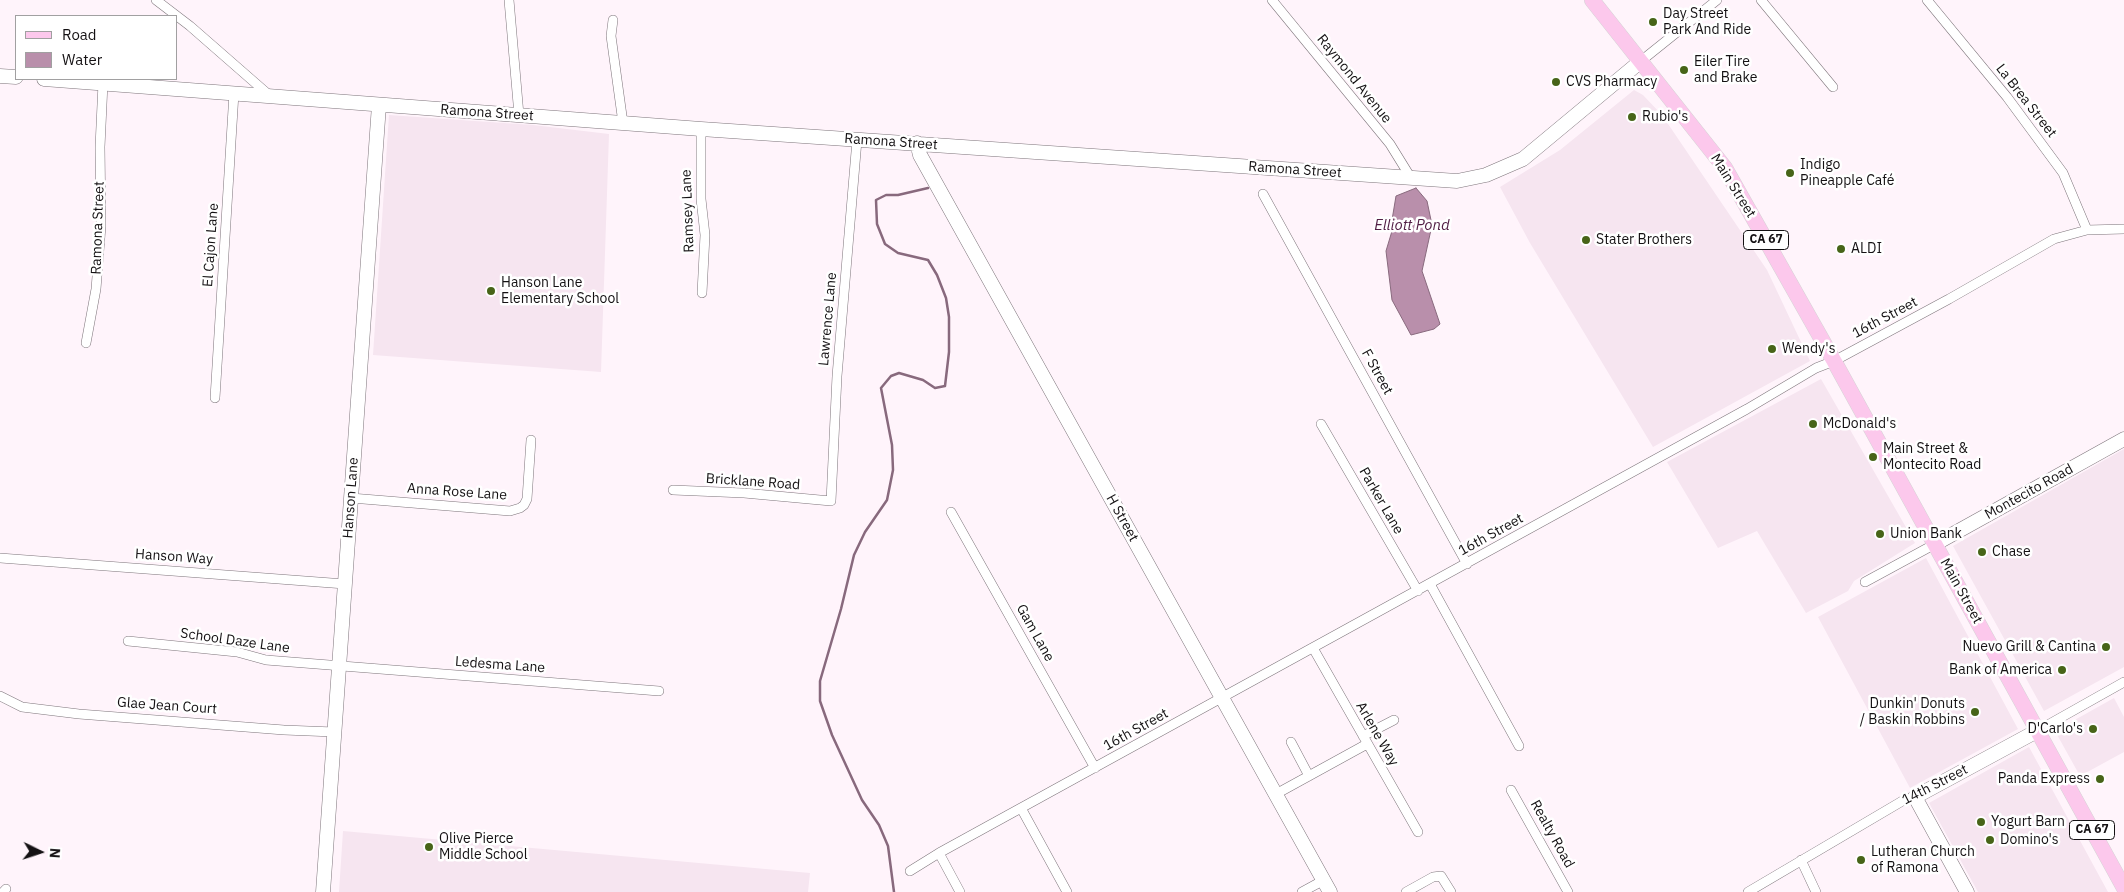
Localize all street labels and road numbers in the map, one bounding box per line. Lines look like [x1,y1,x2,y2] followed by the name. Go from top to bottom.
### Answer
[1313,31,1395,127] street label: Raymond Avenue
[1992,61,2060,141] street label: La Brea Street
[440,101,534,125] street label: Ramona Street
[844,130,938,154] street label: Ramona Street
[1707,151,1759,221] street label: Main Street
[1248,158,1342,182] street label: Ramona Street
[678,169,698,253] street label: Ramsey Lane
[88,181,108,275] street label: Ramona Street
[200,202,222,288] street label: El Cajon Lane
[1744,230,1788,250] road number: CA 67
[816,271,840,367] street label: Lawrence Lane
[1850,294,1920,342] street label: 16th Street
[1358,346,1396,398] street label: F Street
[340,457,362,539] street label: Hanson Lane
[1982,461,2076,523] street label: Montecito Road
[1355,465,1407,537] street label: Parker Lane
[705,470,801,494] street label: Bricklane Road
[406,480,508,504] street label: Anna Rose Lane
[1102,491,1142,545] street label: H Street
[1456,510,1526,560] street label: 16th Street
[135,546,213,568] street label: Hanson Way
[1936,555,1986,627] street label: Main Street
[1012,601,1058,665] street label: Gam Lane
[179,625,291,657] street label: School Daze Lane
[454,653,546,677] street label: Ledesma Lane
[116,694,218,718] street label: Glae Jean Court
[1352,699,1402,769] street label: Arlene Way
[1101,705,1171,755] street label: 16th Street
[1899,761,1971,809] street label: 14th Street
[1526,797,1578,871] street label: Realty Road
[2070,820,2114,840] road number: CA 67

